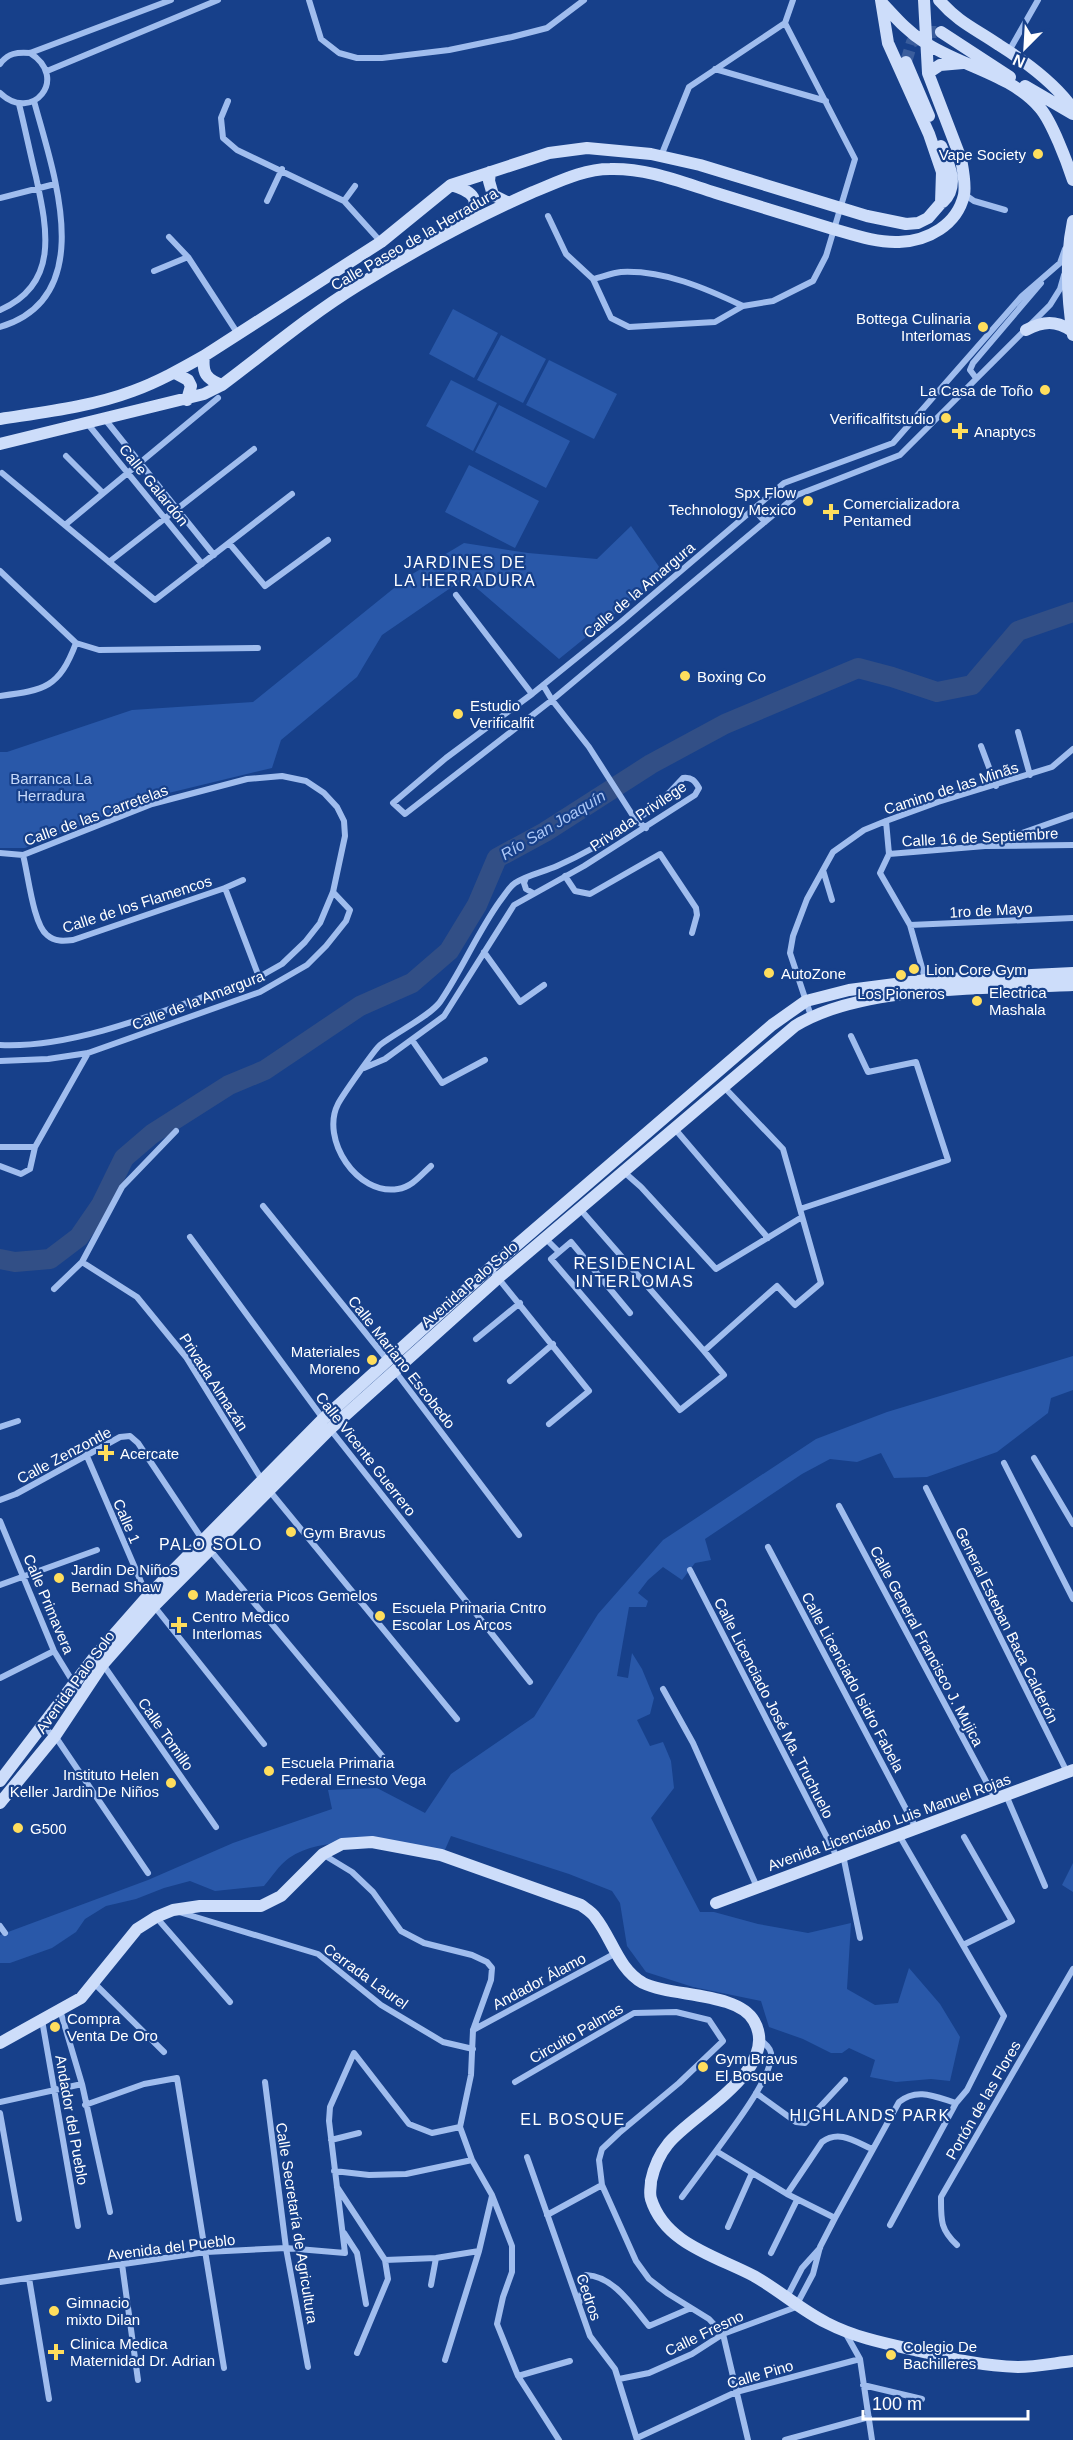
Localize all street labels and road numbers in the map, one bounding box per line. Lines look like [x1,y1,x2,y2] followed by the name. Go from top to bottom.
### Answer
[328,184,501,294] street label: Calle Paseo de la Herradura
[116,441,192,529] street label: Calle Galardón
[580,538,699,642] street label: Calle de la Amargura
[882,758,1020,818] street label: Camino de las Minãs
[587,777,689,855] street label: Privada Privilege
[22,781,170,849] street label: Calle de las Carretelas
[901,824,1059,850] street label: Calle 16 de Septiembre
[60,872,214,936] street label: Calle de los Flamencos
[949,899,1033,921] street label: 1ro de Mayo
[130,967,267,1033] street label: Calle de la Amargura
[417,1237,521,1331] street label: Avenida Palo Solo
[345,1292,459,1432] street label: Calle Mariano Escobedo
[176,1330,252,1434] street label: Privada Almazán
[312,1389,420,1519] street label: Calle Vicente Guerrero
[14,1423,114,1487] street label: Calle Zenzontle
[110,1496,144,1546] street label: Calle 1
[952,1524,1062,1726] street label: General Esteban Baca Calderón
[867,1543,987,1750] street label: Calle General Francisco J. Mujica
[20,1552,78,1657] street label: Calle Primavera
[798,1589,908,1775] street label: Calle Licenciado Isidro Fabela
[711,1595,837,1821] street label: Calle Licenciado José Ma. Truchuelo
[32,1628,118,1736] street label: Avenida Palo Solo
[135,1694,197,1774] street label: Calle Tomillo
[765,1770,1013,1874] street label: Avenida Licenciado Luis Manuel Rojas
[321,1940,411,2012] street label: Cerrada Laurel
[489,1949,589,2013] street label: Andador Álamo
[526,1999,626,2067] street label: Circuito Palmas
[942,2038,1024,2162] street label: Portón de las Flores
[52,2054,92,2186] street label: Andador del Pueblo
[273,2121,321,2325] street label: Calle Secretaría de Agricultura
[106,2231,236,2263] street label: Avenida del Pueblo
[573,2271,605,2323] street label: Cedros
[662,2307,746,2359] street label: Calle Fresno
[725,2356,795,2392] street label: Calle Pino

